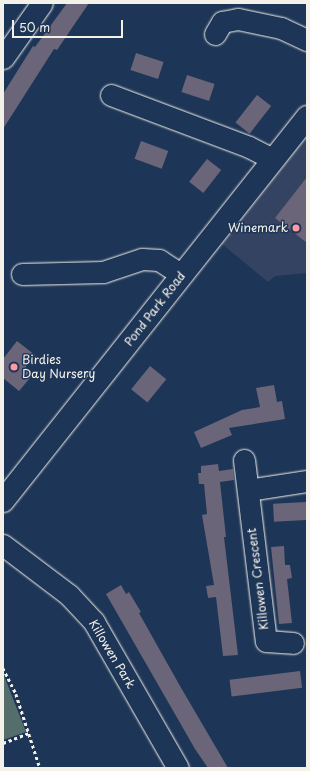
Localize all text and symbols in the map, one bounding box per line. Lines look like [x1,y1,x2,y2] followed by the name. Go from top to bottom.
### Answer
[14,12,125,38] scale bar
[19,18,50,36] text: 50 m
[228,221,288,235] place label: Winemark
[291,223,301,233] marker: Winemark
[121,269,189,349] street label: Pond Park Road
[22,353,96,381] place label: Birdies Day Nursery
[9,362,19,372] marker: Birdies Day Nursery
[245,528,271,630] street label: Killowen Crescent
[86,617,138,691] street label: Killowen Park

